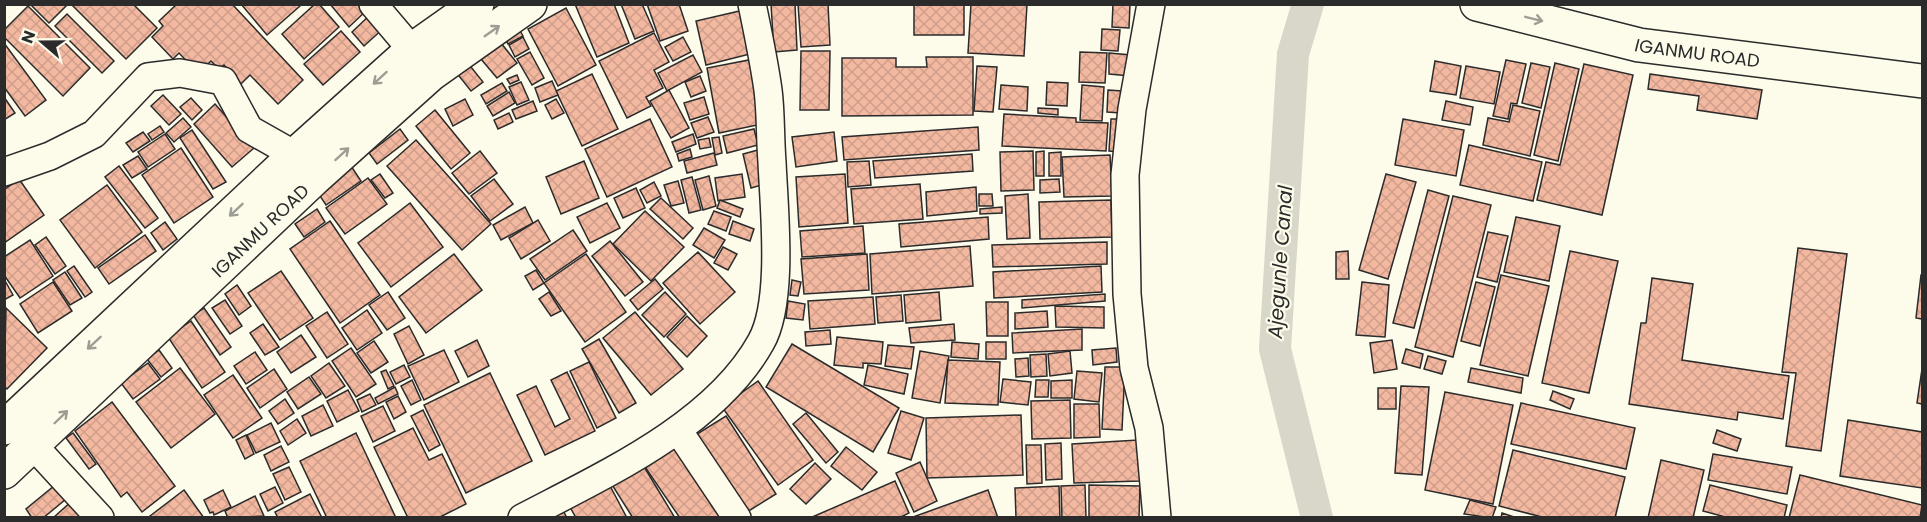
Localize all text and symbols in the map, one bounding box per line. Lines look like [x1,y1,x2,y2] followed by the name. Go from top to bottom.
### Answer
[12,12,72,72] north arrow
[1524,13,1543,25] one-way arrow
[484,25,500,37] one-way arrow
[16,27,41,47] text: N
[1632,32,1761,73] street label: IGANMU ROAD
[373,71,388,85] one-way arrow
[334,147,349,161] one-way arrow
[206,178,314,282] street label: IGANMU ROAD
[1261,184,1299,341] water label: Ajegunle Canal
[229,203,244,217] one-way arrow
[87,336,102,350] one-way arrow
[54,410,69,424] one-way arrow

